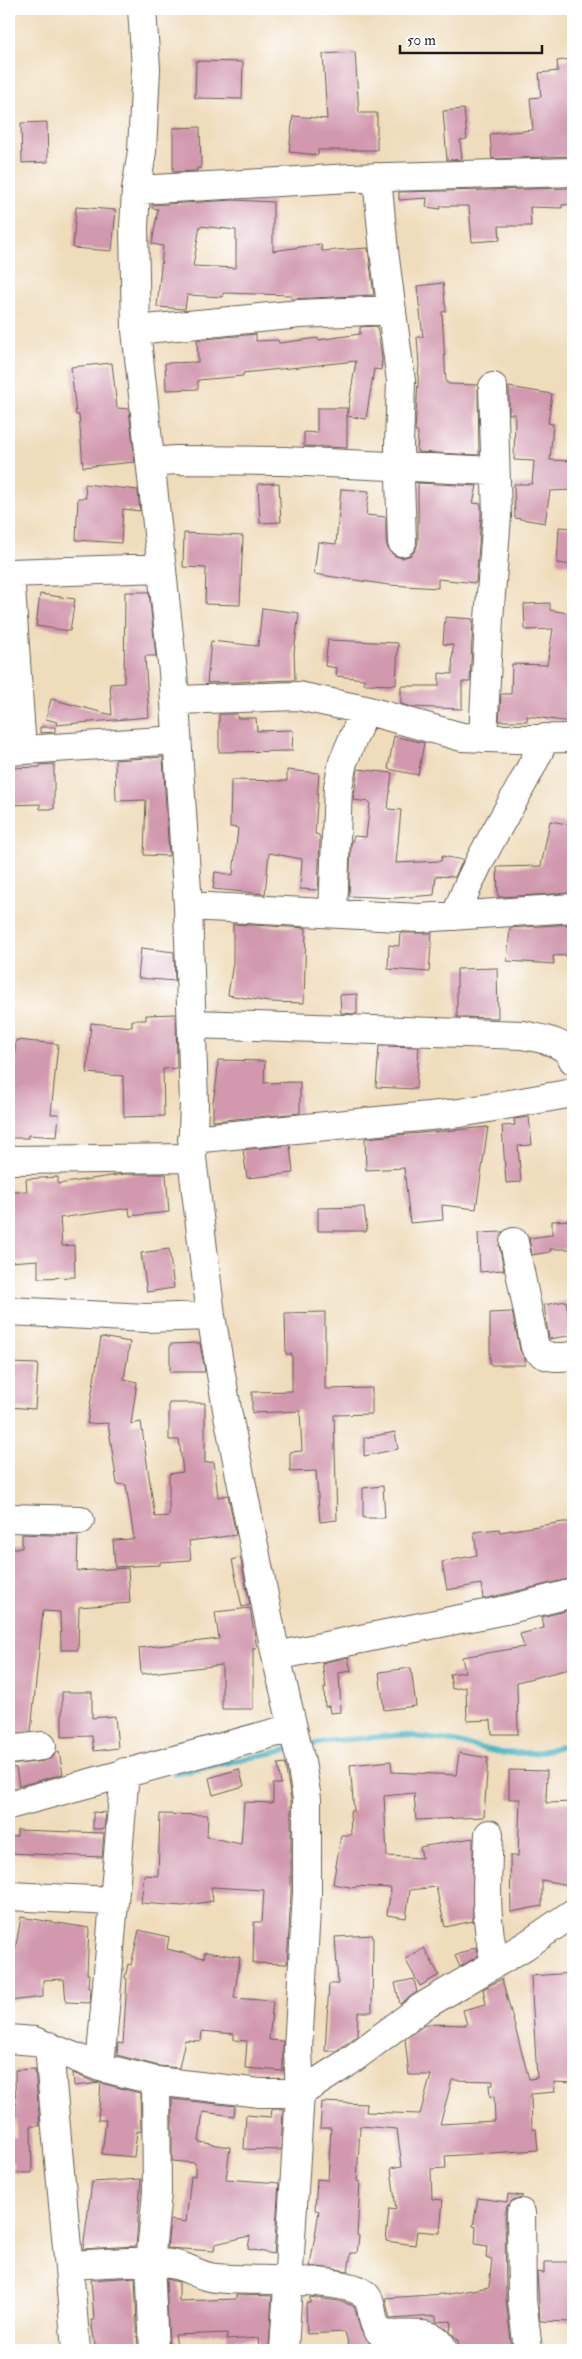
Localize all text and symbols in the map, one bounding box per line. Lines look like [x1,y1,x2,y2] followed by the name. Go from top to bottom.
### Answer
[400,22,542,54] scale bar
[407,31,436,50] text: 50 m

